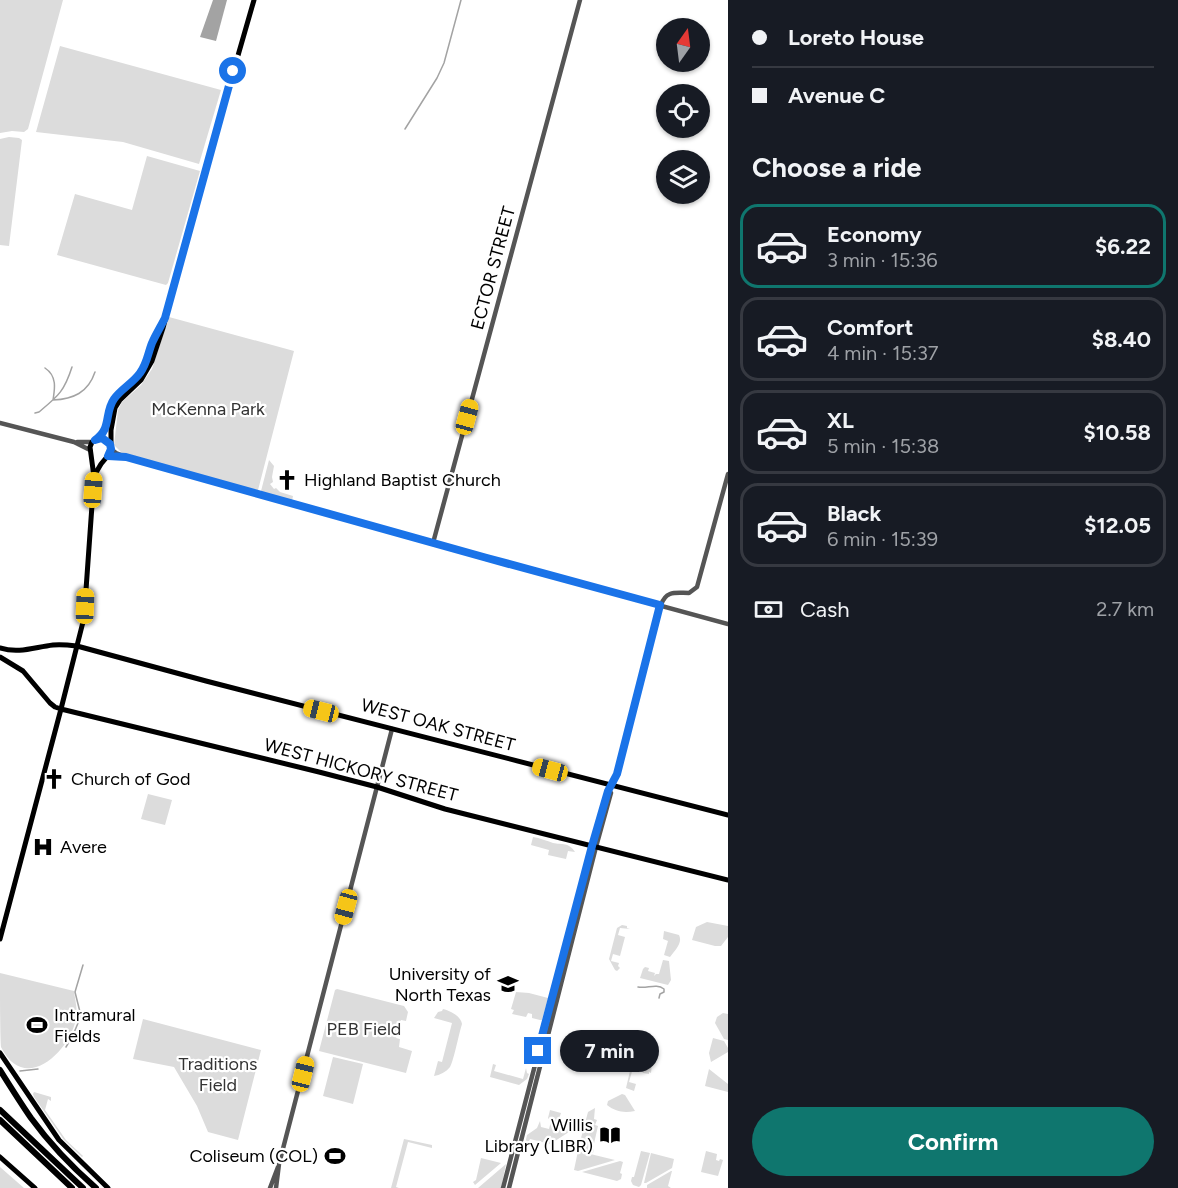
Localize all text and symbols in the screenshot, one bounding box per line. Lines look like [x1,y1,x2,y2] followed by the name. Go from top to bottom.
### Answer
[656,18,710,72] north arrow
[656,18,710,204] map controls
[788,24,924,51] text: Loreto House
[219,57,246,84] route start
[788,82,885,109] text: Avenue C
[656,84,710,138] button: locate
[656,150,710,204] button: layers
[752,151,921,184] text: Choose a ride
[466,204,520,332] street label: ECTOR STREET
[755,219,809,273] icon: car
[827,221,922,248] text: Economy
[1095,233,1151,260] text: $6.22
[827,248,938,272] text: 3 min · 15:36
[755,312,809,366] icon: car
[827,314,913,341] text: Comfort
[1092,326,1151,353] text: $8.40
[827,341,939,365] text: 4 min · 15:37
[454,397,480,437] car
[151,398,265,420] park label: McKenna Park
[755,405,809,459] icon: car
[827,407,854,434] text: XL
[1084,419,1151,446] text: $10.58
[827,434,939,458] text: 5 min · 15:38
[275,468,299,492] church icon: Highland Baptist Church
[304,469,501,491] place label: Highland Baptist Church
[83,471,103,509] car
[755,498,809,552] icon: car
[827,500,881,527] text: Black
[1084,512,1151,539] text: $12.05
[827,527,938,551] text: 6 min · 15:39
[75,588,95,624] car
[752,593,785,626] icon: cash
[800,596,850,623] text: Cash
[1096,597,1154,621] text: 2.7 km
[359,694,517,756] street label: WEST OAK STREET
[301,698,341,724] car
[262,734,460,806] street label: WEST HICKORY STREET
[530,757,570,783] car
[42,767,66,791] church icon: Church of God
[71,768,191,790] place label: Church of God
[31,835,55,859] hospital icon: Avere
[60,836,107,858] place label: Avere
[333,887,359,927] car
[389,963,491,1006] place label: University of North Texas
[496,972,520,996] school or university icon: University of North Texas
[54,1004,136,1047] place label: Intramural Fields
[25,1013,49,1037] sports icon: Intramural Fields
[327,1018,401,1040] park label: PEB Field
[559,1030,658,1072] callout: 7 min
[524,1037,551,1064] route end
[585,1039,634,1063] text: 7 min
[179,1053,257,1096] park label: Traditions Field
[290,1054,316,1094] car
[752,1107,1154,1176] button: Confirm
[484,1114,593,1157] place label: Willis Library (LIBR)
[598,1123,622,1147] library icon: Willis Library (LIBR)
[323,1144,347,1168] sports icon: Coliseum (COL)
[189,1145,318,1167] place label: Coliseum (COL)

